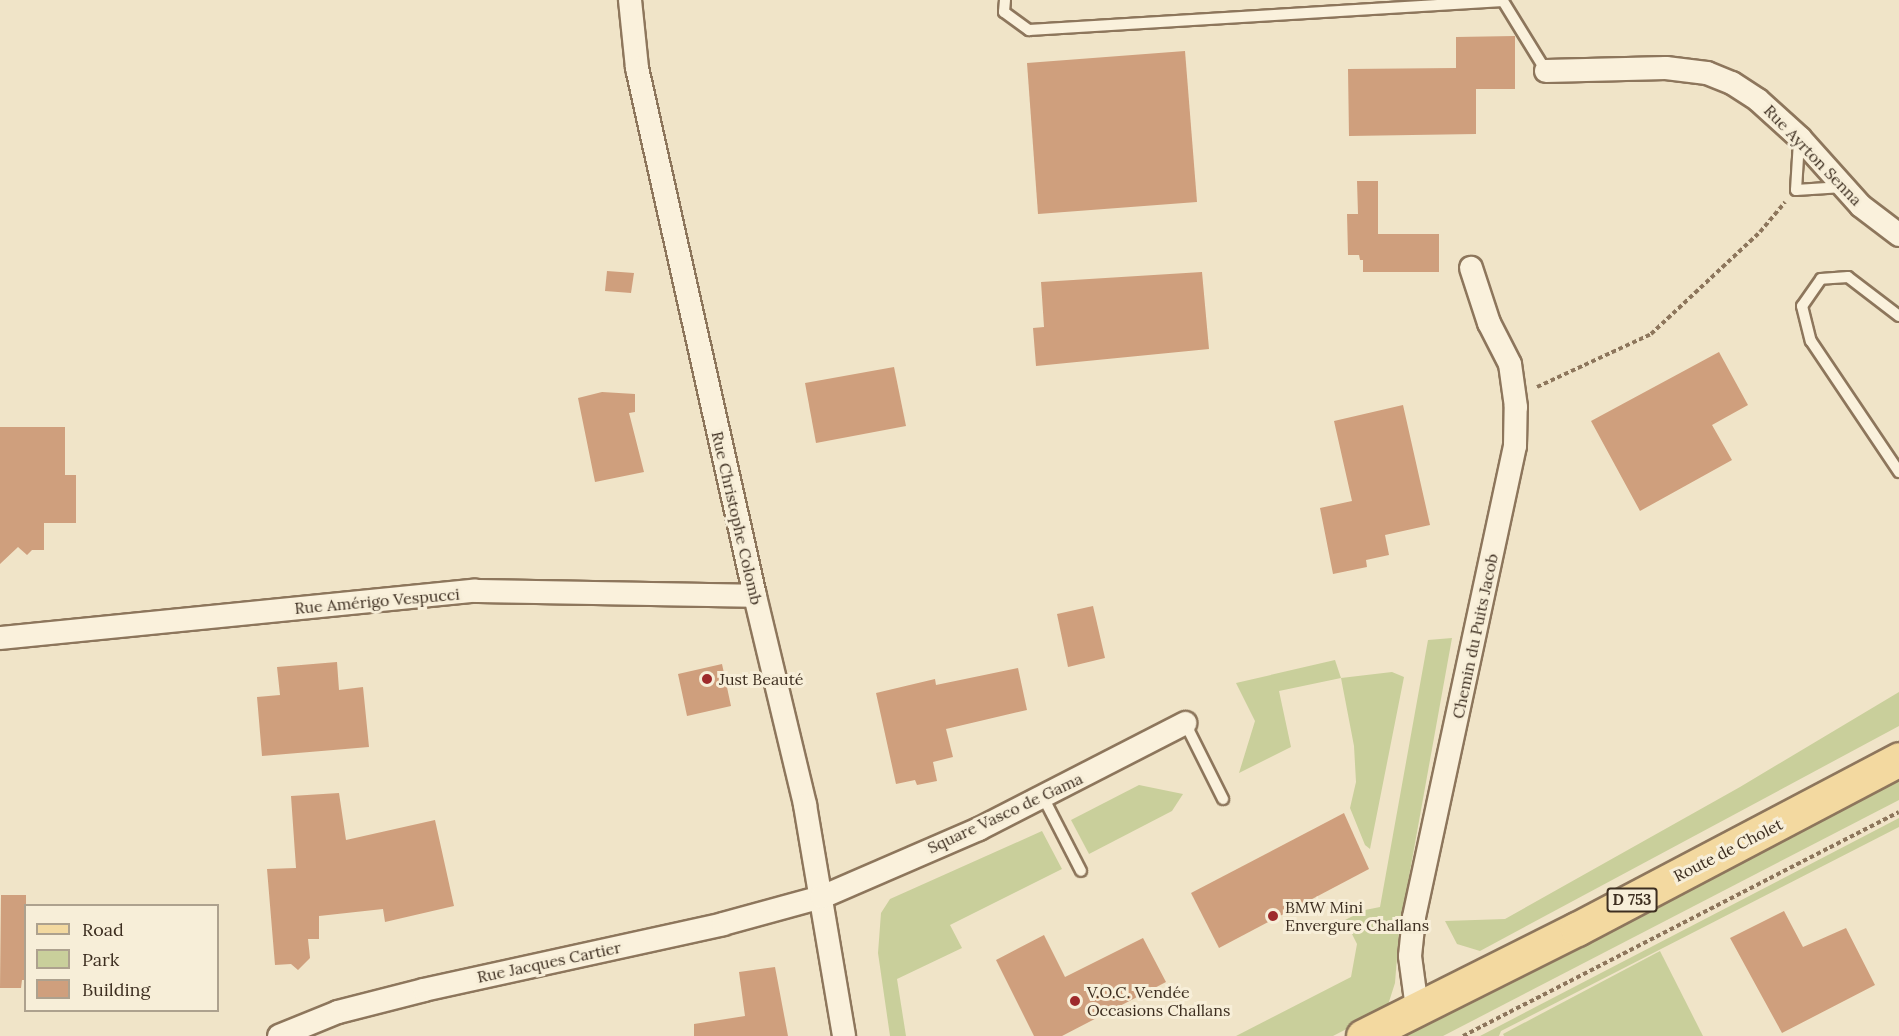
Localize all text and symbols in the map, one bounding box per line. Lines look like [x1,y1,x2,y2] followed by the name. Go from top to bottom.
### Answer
[1760,101,1866,209] street label: Rue Ayrton Senna
[708,429,766,607] street label: Rue Christophe Colomb
[1448,552,1502,720] street label: Chemin du Puits Jacob
[294,584,460,618] street label: Rue Amérigo Vespucci
[719,669,803,689] place label: Just Beauté
[700,672,714,686] marker: Just Beauté
[924,769,1086,857] street label: Square Vasco de Gama
[1670,814,1786,886] street label: Route de Cholet
[1606,888,1658,912] road number: D 753
[1285,897,1429,935] place label: BMW Mini Envergure Challans
[24,904,219,1012] legend
[1266,909,1280,923] marker: BMW Mini Envergure Challans
[82,918,124,941] text: Road
[475,937,623,987] street label: Rue Jacques Cartier
[82,948,119,971] text: Park
[82,978,150,1001] text: Building
[1087,982,1230,1020] place label: V.O.C. Vendée Occasions Challans
[1068,994,1082,1008] marker: V.O.C. Vendée Occasions Challans

